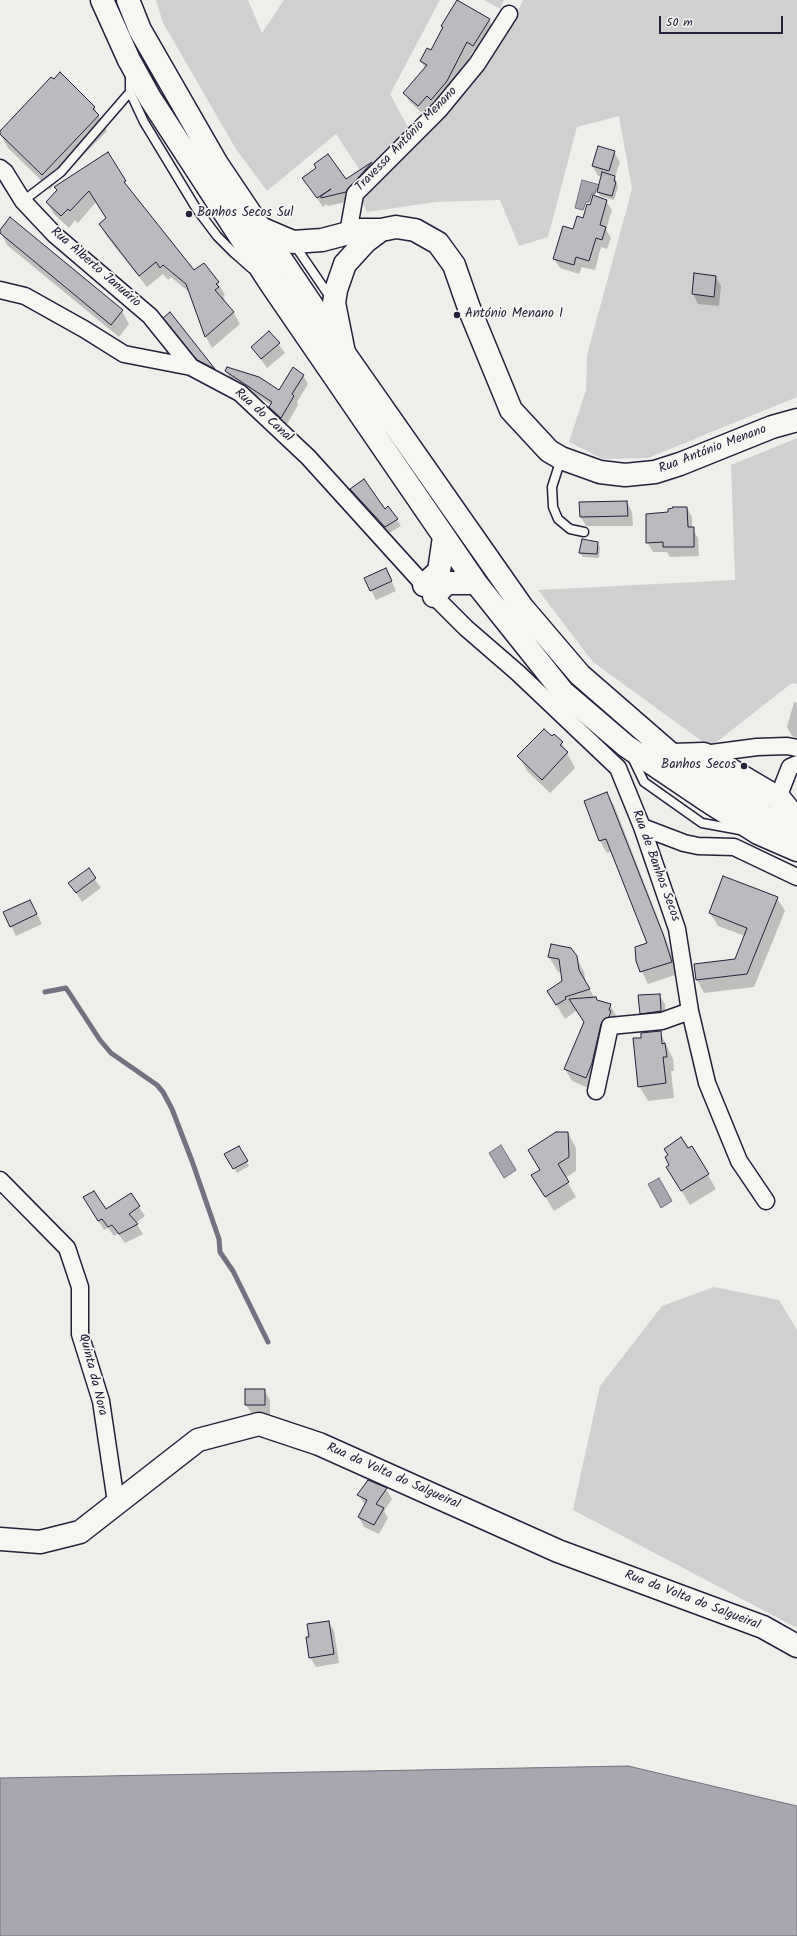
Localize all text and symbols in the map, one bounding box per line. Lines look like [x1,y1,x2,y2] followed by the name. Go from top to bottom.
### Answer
[661,8,785,34] scale bar
[666,13,693,32] text: 50 m
[353,84,461,196] street label: Travessa António Menano
[197,206,293,222] place label: Banhos Secos Sul
[184,209,194,219] marker: Banhos Secos Sul
[47,225,143,311] street label: Rua Alberto Januário
[465,307,563,323] place label: António Menano 1
[452,310,462,320] marker: António Menano 1
[231,386,295,446] street label: Rua do Canal
[657,422,769,478] street label: Rua António Menano
[661,758,736,774] place label: Banhos Secos
[739,761,749,771] marker: Banhos Secos
[628,808,682,924] street label: Rua de Banhos Secos
[74,1332,110,1418] street label: Quinta da Nora
[324,1441,462,1513] street label: Rua da Volta do Salgueiral
[622,1568,762,1634] street label: Rua da Volta do Salgueiral

